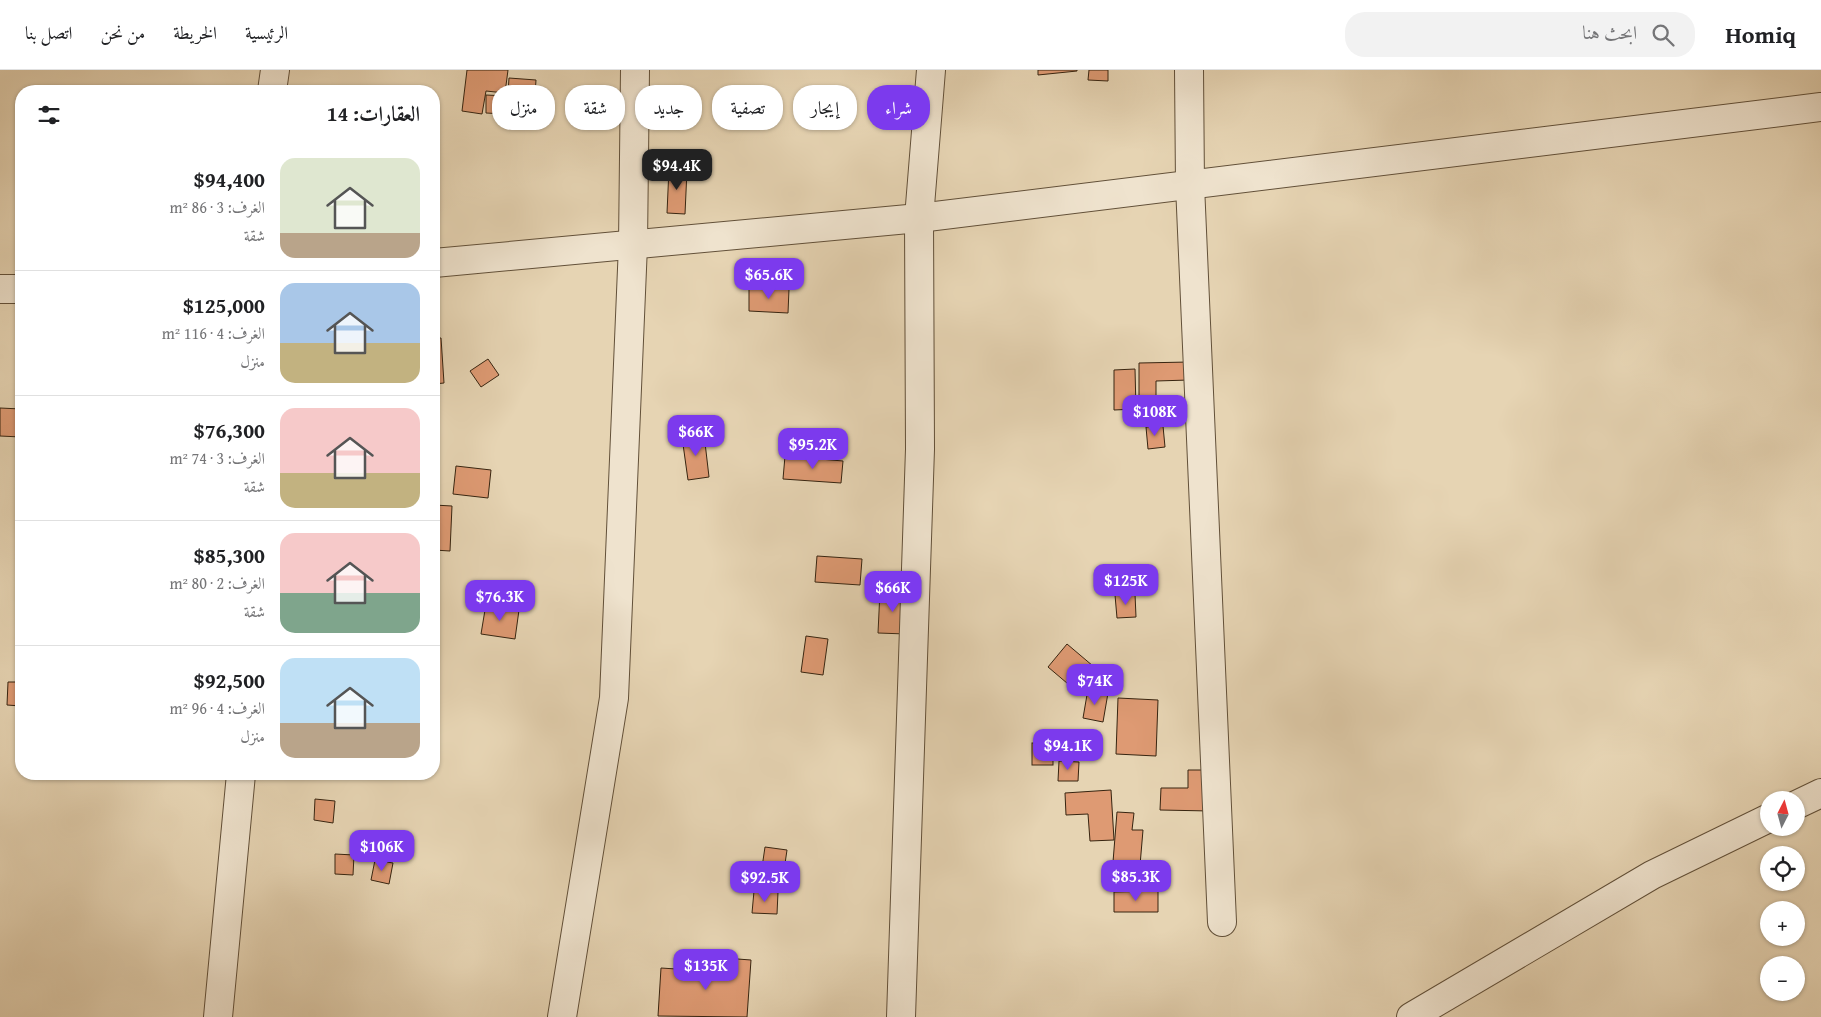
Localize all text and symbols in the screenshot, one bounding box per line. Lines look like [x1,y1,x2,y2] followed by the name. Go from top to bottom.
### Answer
[1345,12,1695,57] search box
[1725,17,1796,52] text: Homiq
[1582,18,1637,46] text: ابحث هنا
[25,19,72,46] text: اتصل بنا
[100,19,145,46] text: من نحن
[173,19,217,46] text: الخريطة
[245,19,288,46] text: الرئيسية
[1649,21,1677,49] icon: search
[492,85,555,130] chip: منزل
[565,85,625,130] chip: شقة
[635,85,702,130] chip: جديد
[712,85,783,130] chip: تصفية
[793,85,857,130] chip: إيجار
[867,85,930,130] chip: شراء
[327,98,420,129] text: العقارات: 14
[35,101,63,129] icon: filters
[636,148,718,191] pin: $94.4K
[653,153,701,177] text: $94.4K
[194,164,265,195] text: $94,400
[320,178,380,238] icon: home
[169,195,265,219] text: الغرف: 3 · 86 m²
[244,223,265,247] text: شقة
[728,258,810,300] pin: $65.6K
[745,262,793,286] text: $65.6K
[183,290,265,321] text: $125,000
[320,303,380,363] icon: home
[162,321,265,345] text: الغرف: 4 · 116 m²
[240,349,265,373] text: منزل
[1120,394,1190,437] pin: $108K
[1133,399,1177,423] text: $108K
[666,414,726,457] pin: $66K
[194,415,265,446] text: $76,300
[679,419,713,443] text: $66K
[320,428,380,488] icon: home
[772,428,854,470] pin: $95.2K
[789,432,837,456] text: $95.2K
[169,446,265,470] text: الغرف: 3 · 74 m²
[244,474,265,498] text: شقة
[194,540,265,571] text: $85,300
[320,553,380,613] icon: home
[1091,564,1161,606] pin: $125K
[1104,568,1148,592] text: $125K
[863,570,923,613] pin: $66K
[169,571,265,595] text: الغرف: 2 · 80 m²
[876,575,910,599] text: $66K
[459,580,541,622] pin: $76.3K
[476,584,524,608] text: $76.3K
[244,599,265,623] text: شقة
[1065,664,1125,706] pin: $74K
[194,665,265,696] text: $92,500
[1078,668,1112,692] text: $74K
[320,678,380,738] icon: home
[169,696,265,720] text: الغرف: 4 · 96 m²
[240,724,265,748] text: منزل
[1027,728,1109,771] pin: $94.1K
[1044,733,1092,757] text: $94.1K
[1760,791,1805,836] north arrow
[1760,791,1805,1001] map controls
[347,830,417,872] pin: $106K
[360,834,404,858] text: $106K
[1760,846,1805,891] button: locate
[724,860,806,903] pin: $92.5K
[1095,860,1177,902] pin: $85.3K
[1112,864,1160,888] text: $85.3K
[741,865,789,889] text: $92.5K
[1760,901,1805,946] button: +
[671,948,741,991] pin: $135K
[684,953,728,977] text: $135K
[1760,956,1805,1001] button: −

